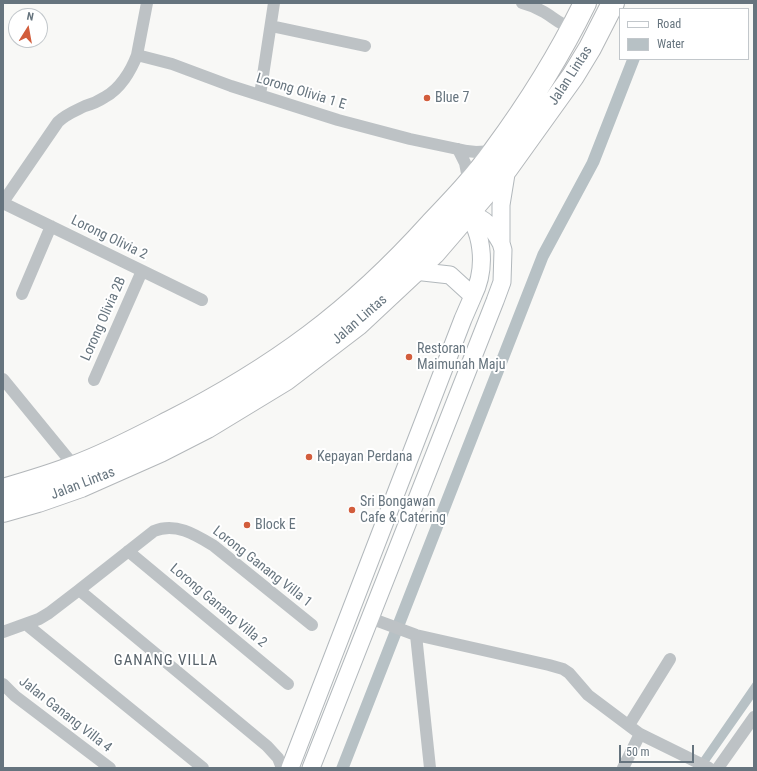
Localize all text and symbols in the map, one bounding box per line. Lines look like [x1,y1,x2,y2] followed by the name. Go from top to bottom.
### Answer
[8,8,48,48] north arrow
[619,8,749,60] legend
[26,10,35,24] text: N
[657,17,681,31] text: Road
[657,37,685,51] text: Water
[546,43,596,109] street label: Jalan Lintas
[254,70,348,114] street label: Lorong Olivia 1 E
[435,90,469,106] place label: Blue 7
[422,93,432,103] marker: Blue 7
[68,212,150,264] street label: Lorong Olivia 2
[78,274,130,364] street label: Lorong Olivia 2B
[329,292,391,348] street label: Jalan Lintas
[417,341,505,374] place label: Restoran Maimunah Maju
[404,352,414,362] marker: Restoran Maimunah Maju
[317,449,412,465] place label: Kepayan Perdana
[304,452,314,462] marker: Kepayan Perdana
[49,464,117,504] street label: Jalan Lintas
[360,494,446,526] place label: Sri Bongawan Cafe & Catering
[347,505,357,515] marker: Sri Bongawan Cafe & Catering
[255,517,296,533] place label: Block E
[242,520,252,530] marker: Block E
[209,523,315,611] street label: Lorong Ganang Villa 1
[166,561,270,651] street label: Lorong Ganang Villa 2
[114,652,218,670] district label: GANANG VILLA
[15,674,115,756] street label: Jalan Ganang Villa 4
[621,737,696,763] scale bar
[626,745,650,759] text: 50 m

